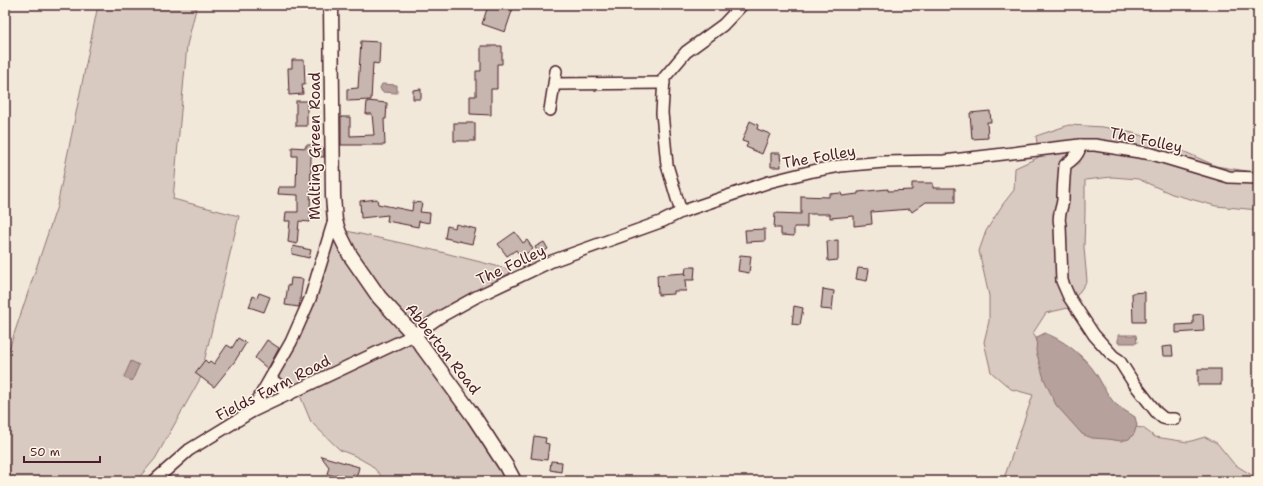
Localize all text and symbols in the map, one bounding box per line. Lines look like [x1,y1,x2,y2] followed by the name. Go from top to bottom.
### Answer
[305,72,325,220] street label: Malting Green Road
[1108,123,1184,157] street label: The Folley
[781,141,857,173] street label: The Folley
[473,240,549,290] street label: The Folley
[401,299,485,399] street label: Abberton Road
[212,350,334,426] street label: Fields Farm Road
[24,438,100,464] scale bar
[30,444,60,460] text: 50 m

